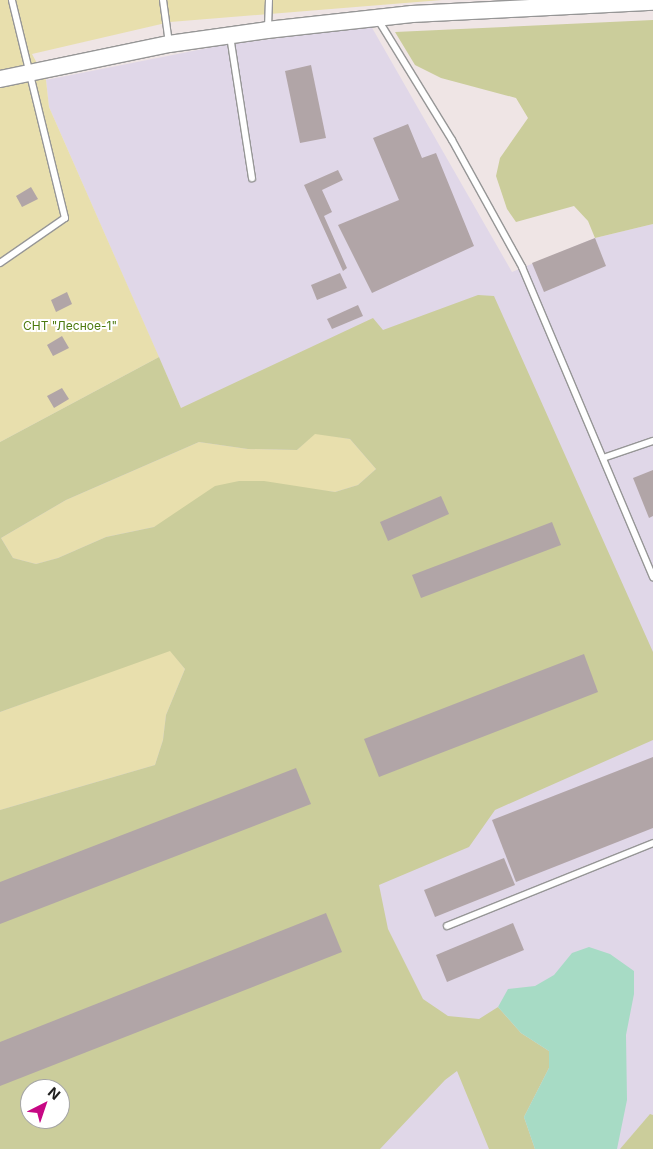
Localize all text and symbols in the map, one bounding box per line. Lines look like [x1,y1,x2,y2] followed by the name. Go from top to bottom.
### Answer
[23,319,117,333] park label: СНТ "Лесное-1"
[20,1079,70,1129] north arrow
[45,1083,64,1103] text: N

